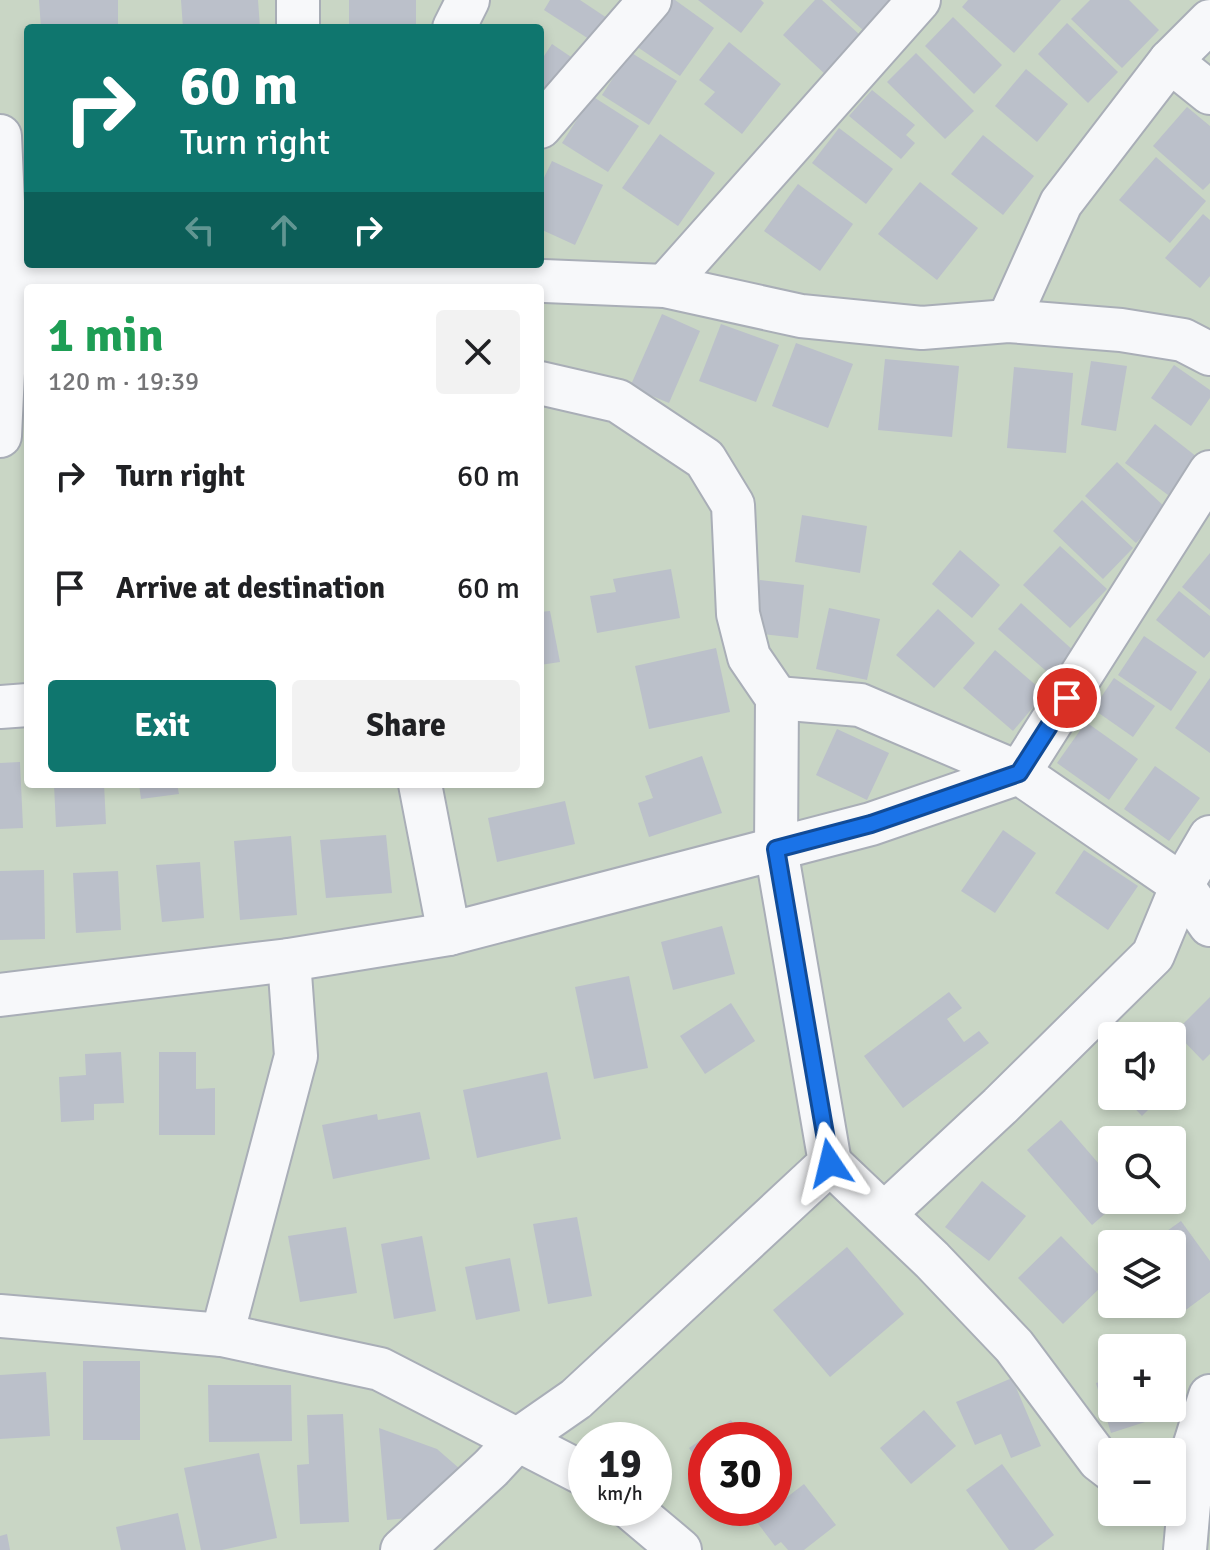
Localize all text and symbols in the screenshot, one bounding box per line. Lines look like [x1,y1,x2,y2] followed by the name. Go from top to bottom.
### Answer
[180,51,298,120] text: 60 m
[48,56,152,160] icon: right
[180,120,330,165] text: Turn right
[178,208,222,252] icon: left
[262,208,306,252] icon: ahead
[346,208,390,252] icon: right
[48,306,164,365] text: 1 min
[436,310,520,394] button: close
[48,366,199,398] text: 120 m · 19:39
[48,454,92,498] icon: right
[116,458,245,495] text: Turn right
[457,458,520,495] text: 60 m
[48,566,92,610] icon: arrive
[116,570,385,607] text: Arrive at destination
[457,570,520,607] text: 60 m
[1033,664,1101,732] pin
[1045,676,1089,720] icon: arrive
[48,680,276,772] button: Exit
[292,680,520,772] button: Share
[1098,1022,1186,1526] map controls
[1098,1022,1186,1110] button: sound
[788,1121,872,1205] position arrow
[1098,1126,1186,1214] button: search
[1098,1230,1186,1318] button: layers
[1098,1334,1186,1422] button: +
[688,1422,792,1526] speed limit sign: 30
[1098,1438,1186,1526] button: −
[598,1439,642,1489] text: 19
[597,1481,643,1506] text: km/h

